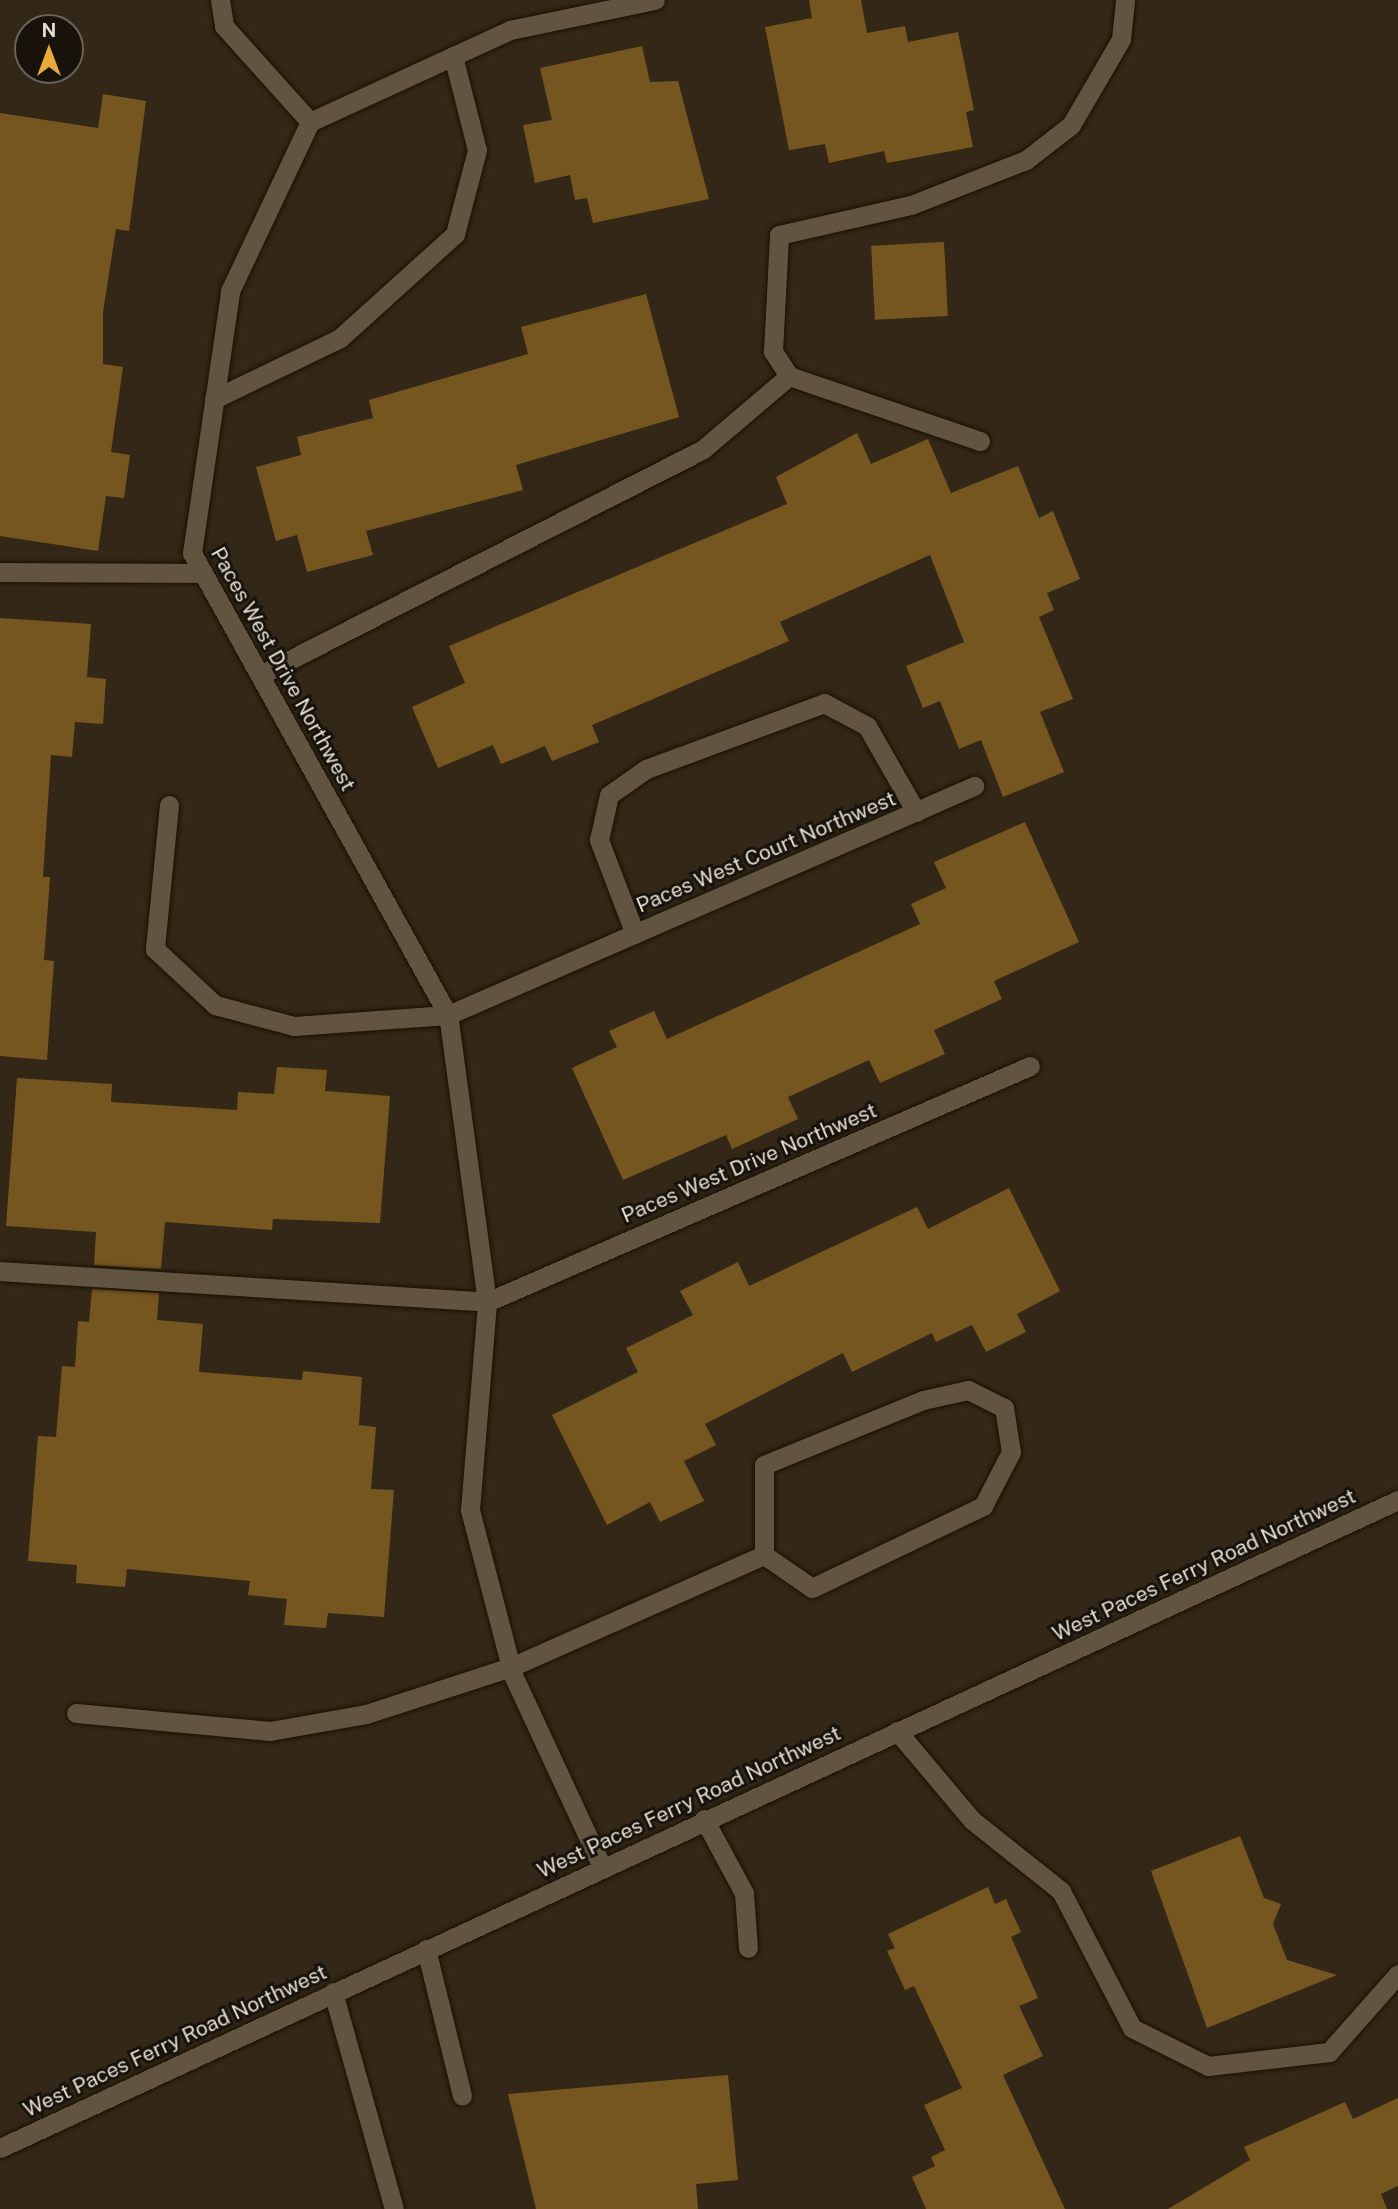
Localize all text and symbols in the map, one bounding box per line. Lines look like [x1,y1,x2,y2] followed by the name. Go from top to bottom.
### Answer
[14,14,84,84] north arrow
[42,19,56,41] text: N
[205,542,361,796] street label: Paces West Drive Northwest
[632,786,900,918] street label: Paces West Court Northwest
[617,1098,881,1228] street label: Paces West Drive Northwest
[1048,1483,1360,1647] street label: West Paces Ferry Road Northwest
[533,1720,845,1884] street label: West Paces Ferry Road Northwest
[19,1959,331,2123] street label: West Paces Ferry Road Northwest

